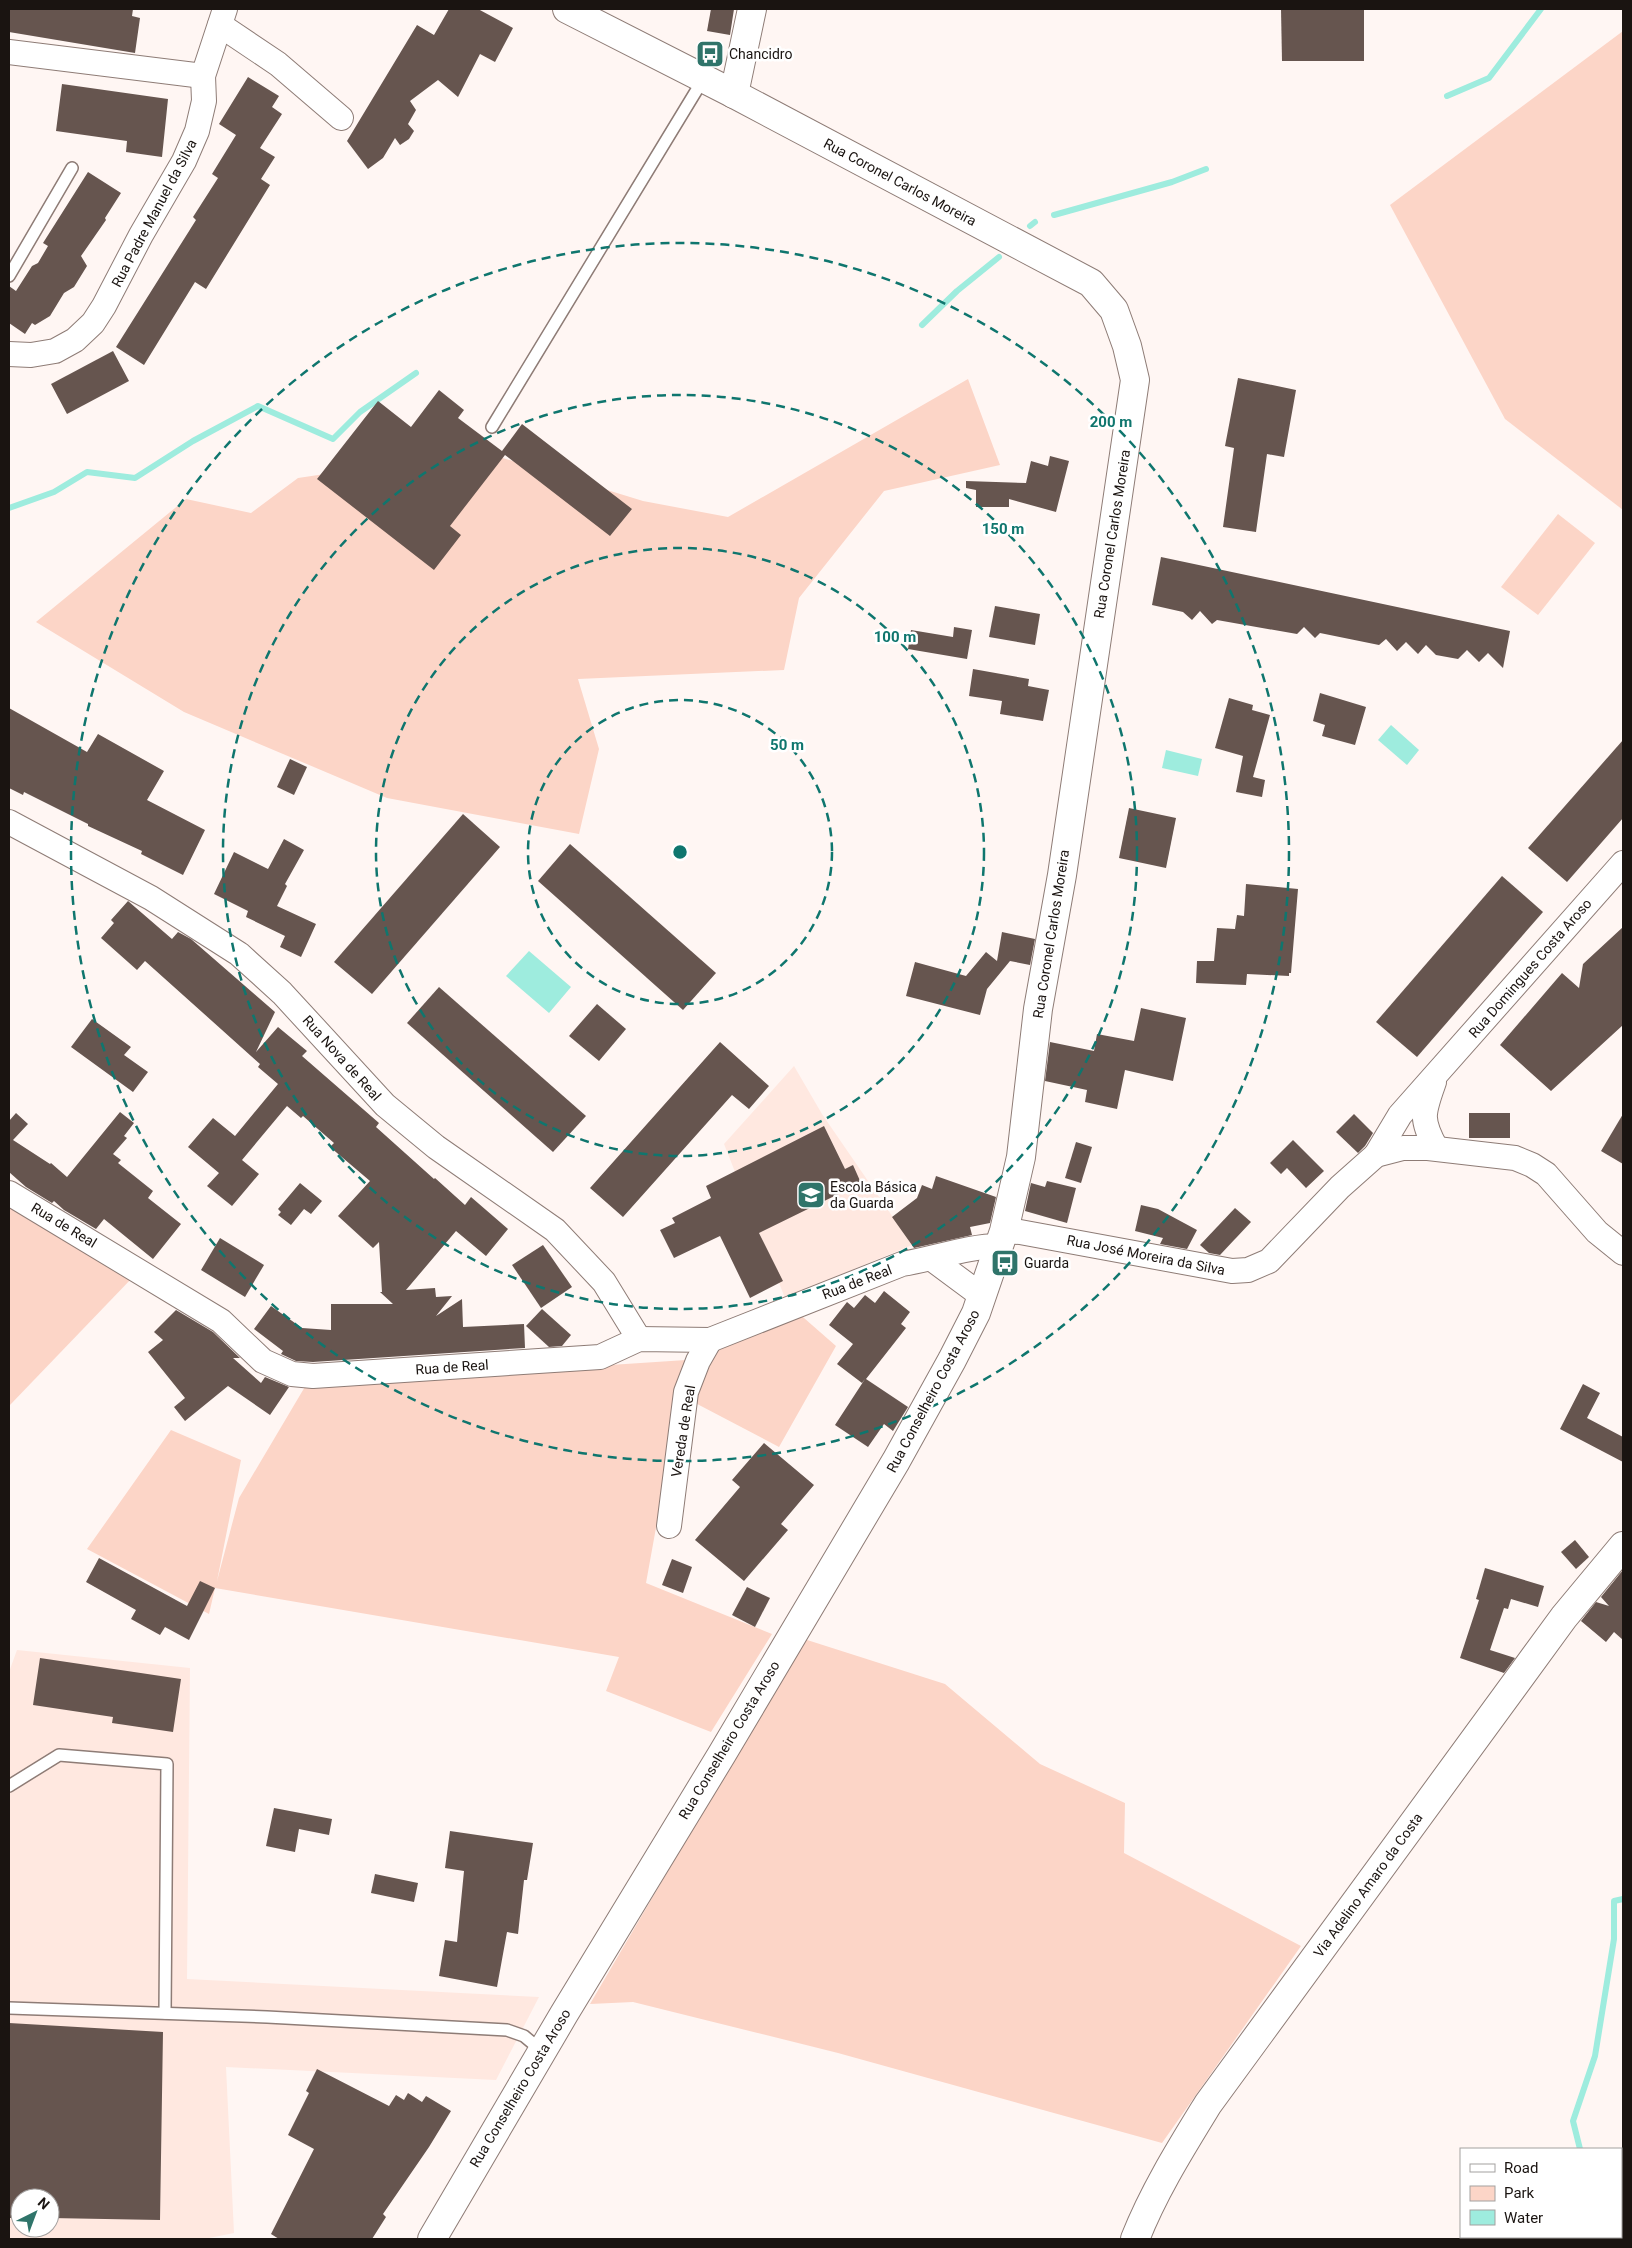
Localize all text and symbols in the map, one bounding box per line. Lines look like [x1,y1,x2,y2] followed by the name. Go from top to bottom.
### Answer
[695,39,725,69] bus stop icon: Chancidro
[729,46,792,62] place label: Chancidro
[821,135,979,229] street label: Rua Coronel Carlos Moreira
[108,136,200,290] street label: Rua Padre Manuel da Silva
[1090,413,1132,431] text: 200 m
[1091,449,1133,619] street label: Rua Coronel Carlos Moreira
[982,520,1024,538] text: 150 m
[874,628,916,646] text: 100 m
[770,736,804,754] text: 50 m
[671,843,689,861] centre of rings
[1030,849,1072,1019] street label: Rua Coronel Carlos Moreira
[1465,895,1595,1041] street label: Rua Domingues Costa Aroso
[300,1012,384,1104] street label: Rua Nova de Real
[830,1179,917,1211] place label: Escola Básica da Guarda
[796,1180,826,1210] school or university icon: Escola Básica da Guarda
[28,1199,100,1251] street label: Rua de Real
[1066,1232,1226,1278] street label: Rua José Moreira da Silva
[990,1248,1020,1278] bus stop icon: Guarda
[1024,1255,1069,1271] place label: Guarda
[820,1261,894,1303] street label: Rua de Real
[883,1307,983,1475] street label: Rua Conselheiro Costa Aroso
[415,1356,489,1378] street label: Rua de Real
[668,1384,698,1478] street label: Vereda de Real
[675,1658,783,1822] street label: Rua Conselheiro Costa Aroso
[1310,1810,1426,1960] street label: Via Adelino Amaro da Costa
[466,2006,574,2170] street label: Rua Conselheiro Costa Aroso
[1460,2148,1622,2238] legend
[1504,2159,1538,2177] text: Road
[1504,2184,1535,2202] text: Park
[10,2188,60,2238] north arrow
[35,2194,53,2213] text: N
[1504,2209,1543,2227] text: Water

